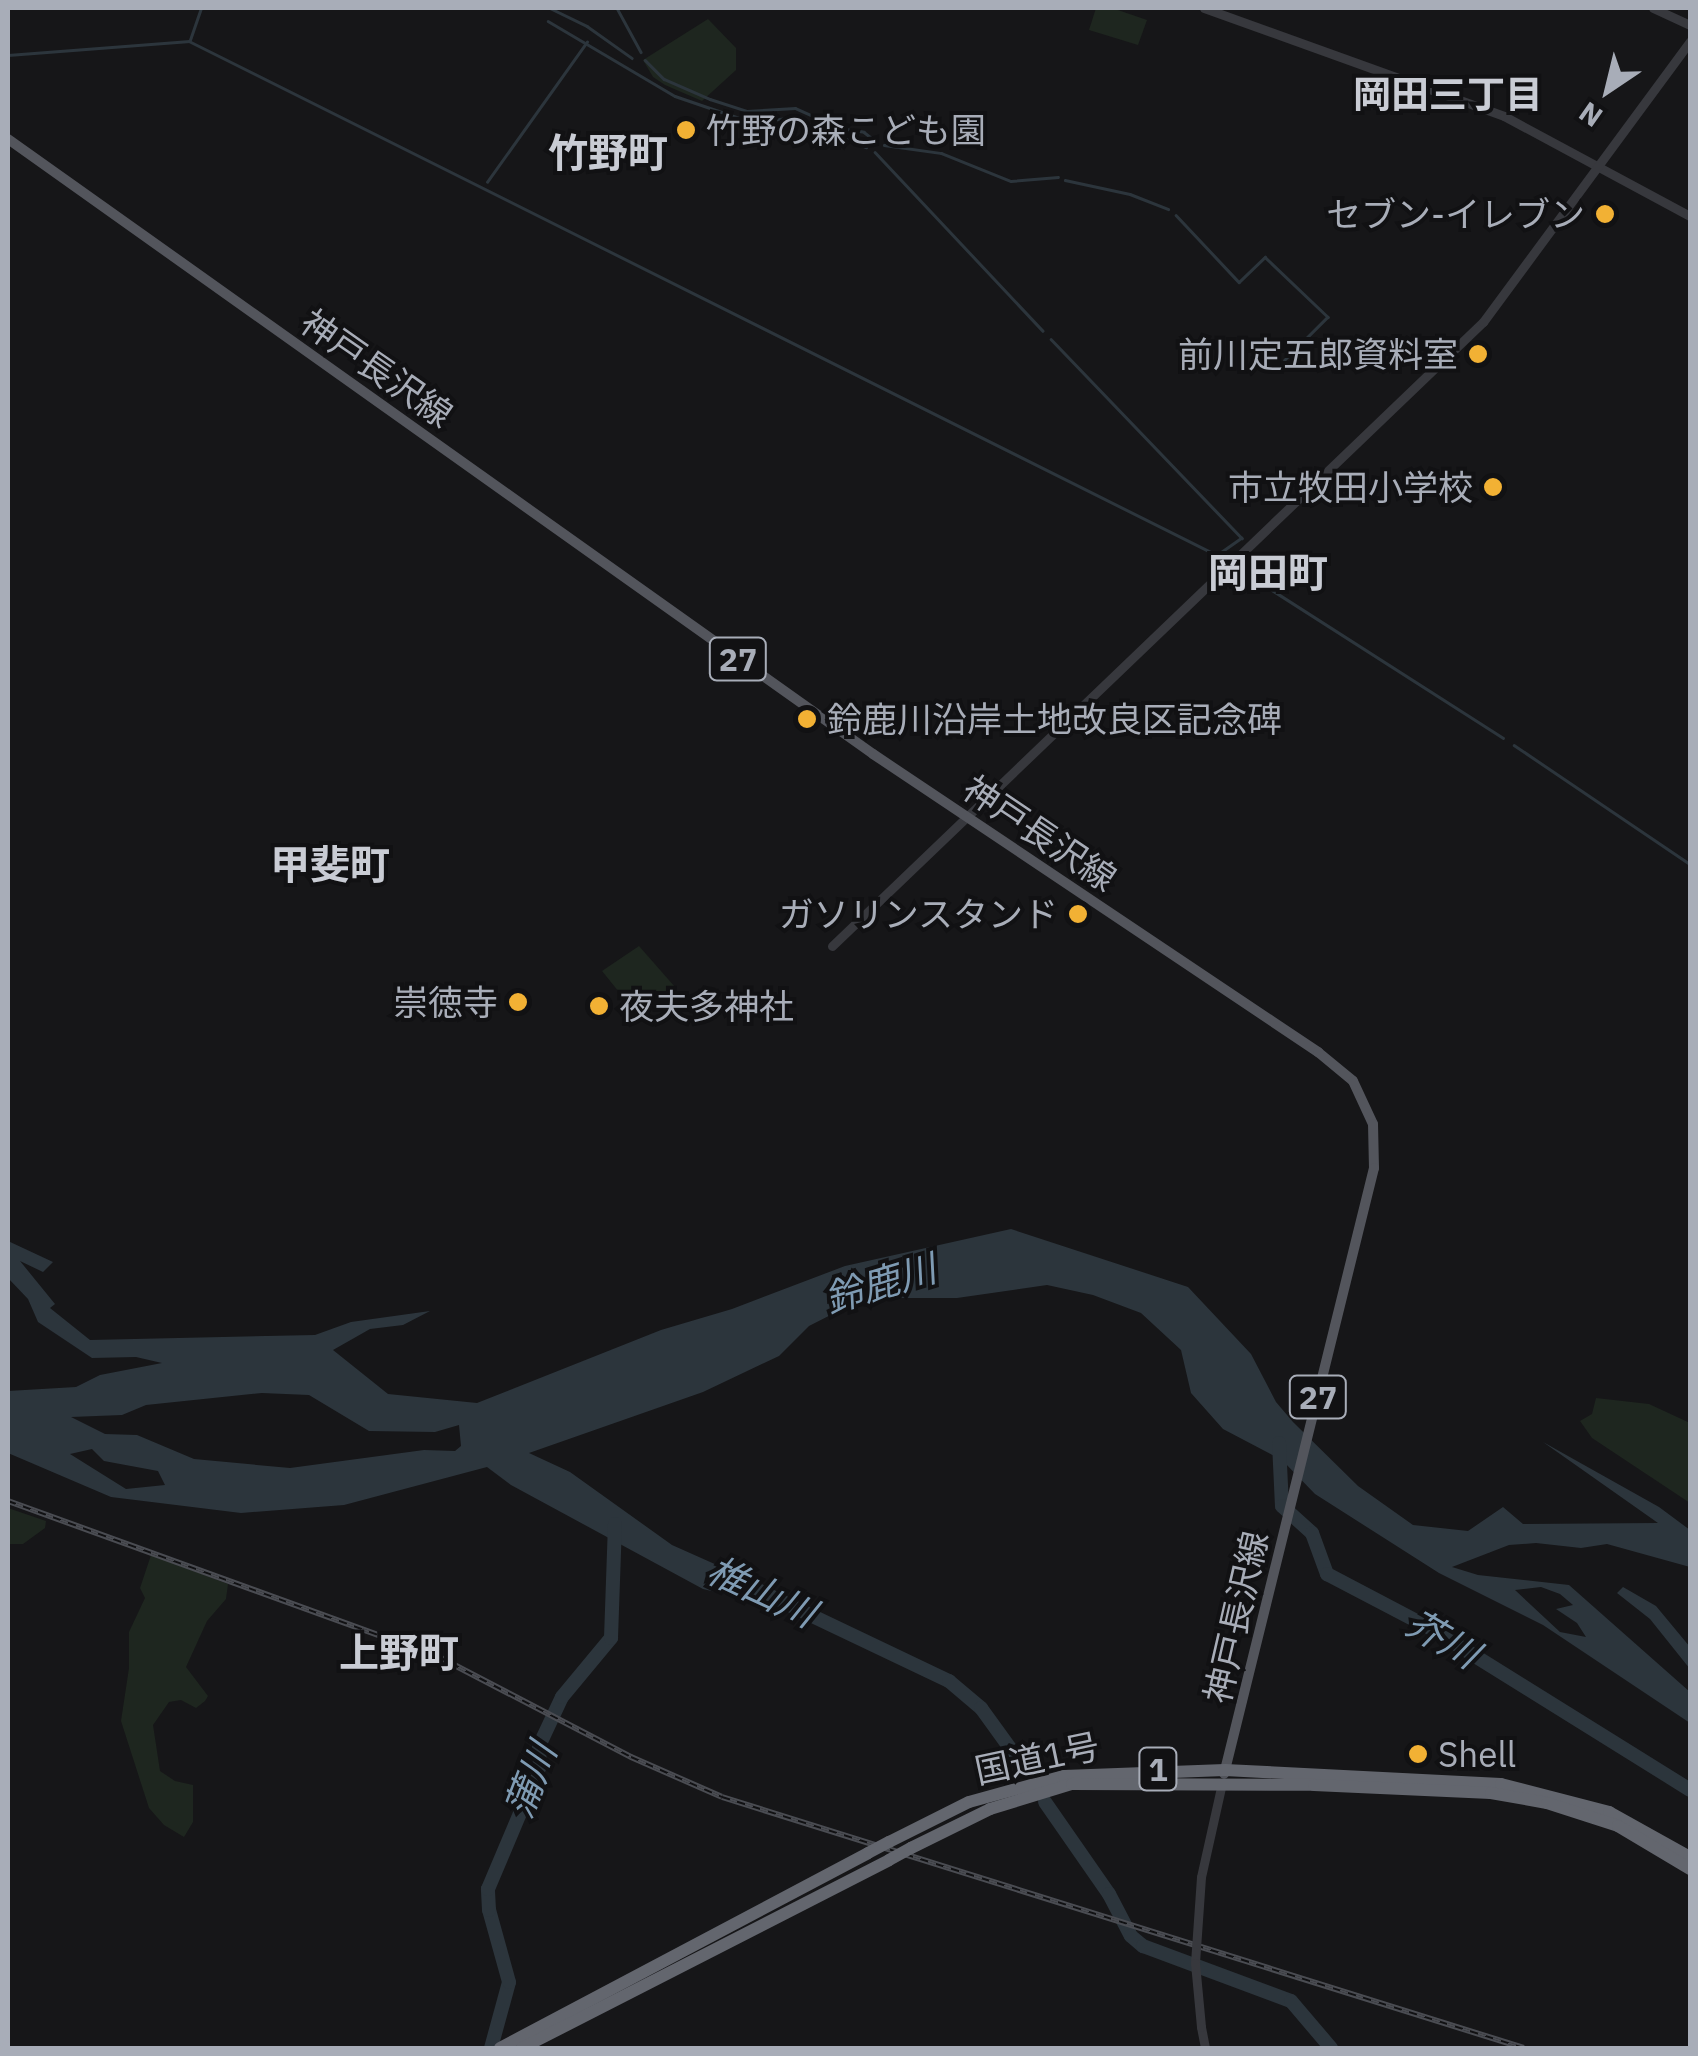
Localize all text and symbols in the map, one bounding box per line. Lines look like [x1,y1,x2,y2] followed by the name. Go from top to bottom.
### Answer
[1558,40,1658,140] north arrow
[1353,71,1543,117] district label: 岡田三丁目
[1572,94,1609,136] text: N
[706,109,986,151] place label: 竹野の森こども園
[675,119,697,141] marker: 竹野の森こども園
[548,128,668,176] district label: 竹野町
[1326,193,1585,235] place label: セブン-イレブン
[1594,203,1616,225] marker: セブン-イレブン
[293,301,461,435] street label: 神戸長沢線
[1178,333,1458,375] place label: 前川定五郎資料室
[1467,343,1489,365] marker: 前川定五郎資料室
[1228,466,1473,508] place label: 市立牧田小学校
[1482,476,1504,498] marker: 市立牧田小学校
[1208,548,1328,596] district label: 岡田町
[708,632,768,686] road number: 27
[827,698,1282,740] place label: 鈴鹿川沿岸土地改良区記念碑
[796,708,818,730] marker: 鈴鹿川沿岸土地改良区記念碑
[956,767,1124,899] street label: 神戸長沢線
[270,840,390,888] district label: 甲斐町
[778,893,1058,935] place label: ガソリンスタンド
[1067,903,1089,925] marker: ガソリンスタンド
[393,981,498,1023] place label: 崇徳寺
[619,985,794,1027] place label: 夜夫多神社
[507,991,529,1013] marker: 崇徳寺
[588,995,610,1017] marker: 夜夫多神社
[819,1245,941,1321] water label: 鈴鹿川
[1288,1370,1348,1424] road number: 27
[1196,1527,1276,1707] street label: 神戸長沢線
[701,1546,823,1636] water label: 椎山川
[1399,1599,1487,1677] water label: 芥川
[339,1628,459,1676] district label: 上野町
[971,1724,1103,1792] street label: 国道1号
[1438,1733,1516,1775] place label: Shell
[495,1736,565,1824] water label: 蒲川
[1138,1742,1178,1796] road number: 1
[1407,1743,1429,1765] marker: Shell

